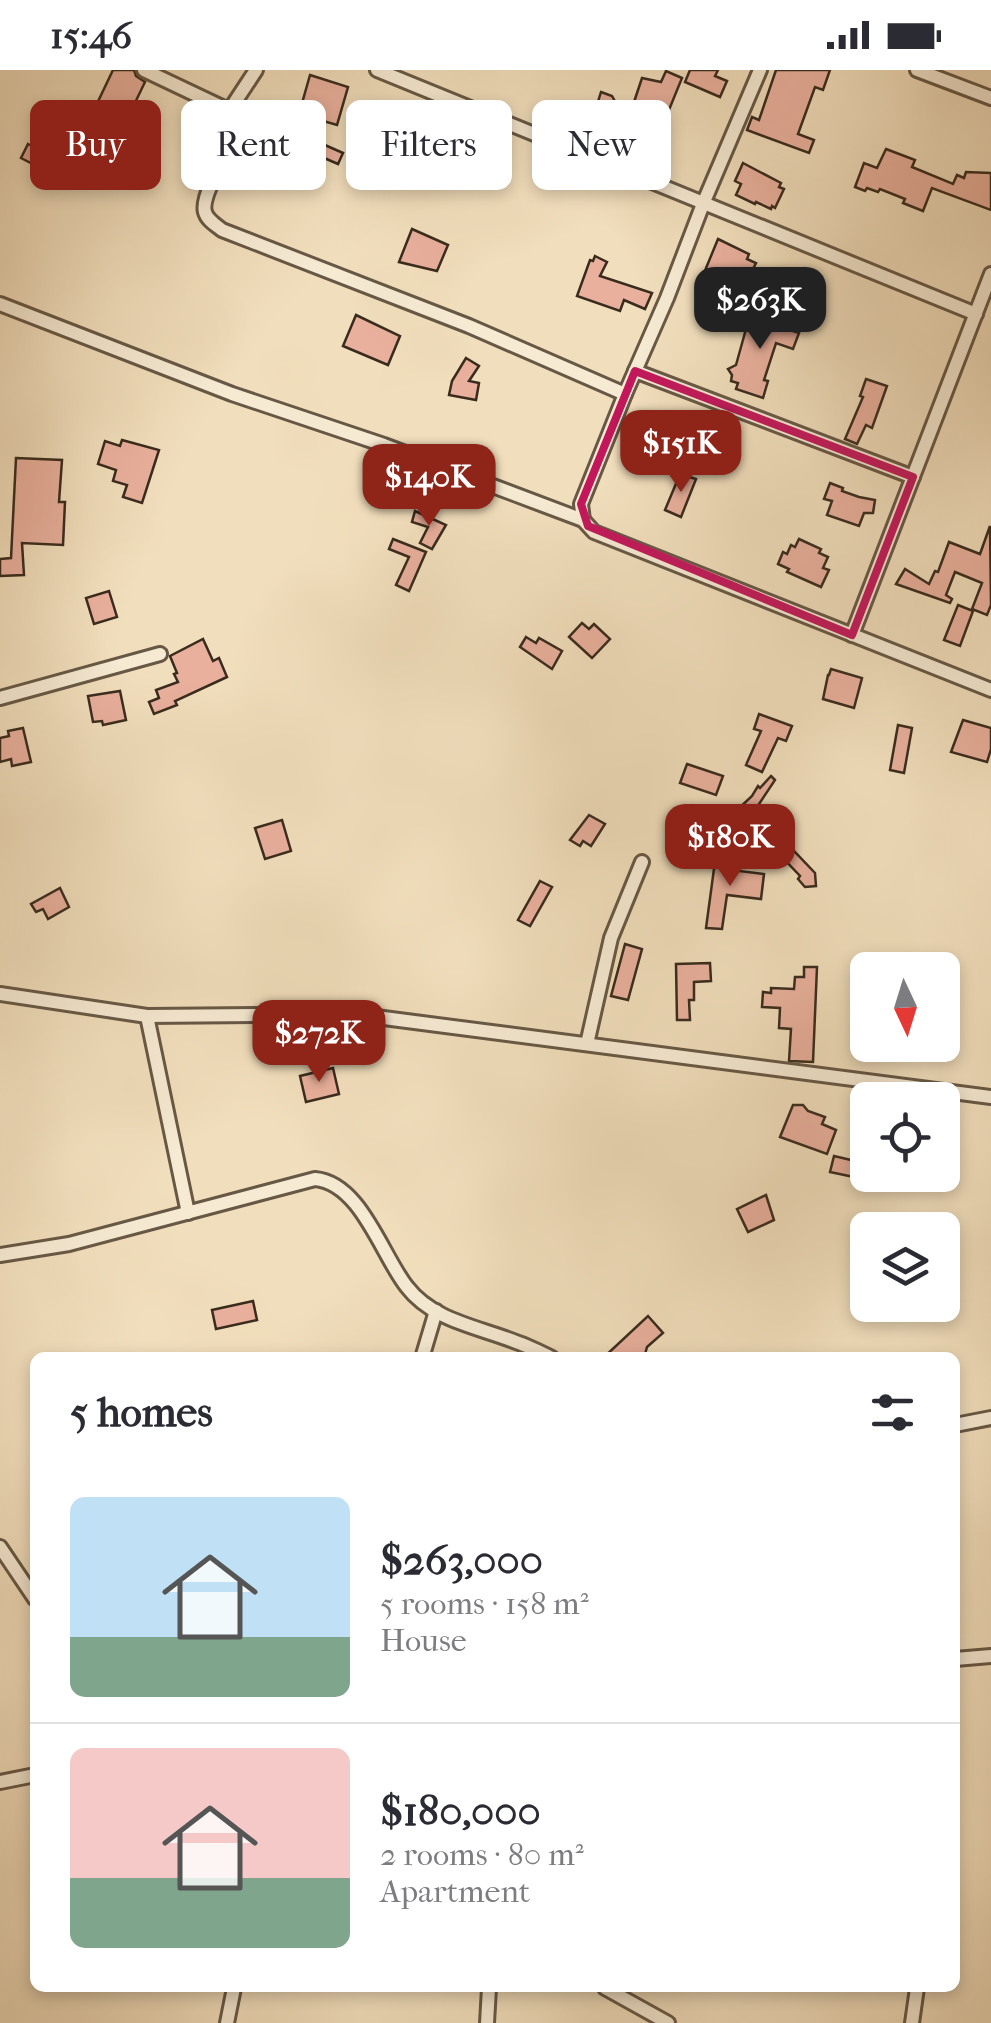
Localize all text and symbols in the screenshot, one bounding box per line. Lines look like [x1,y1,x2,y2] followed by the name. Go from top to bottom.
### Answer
[50,13,132,58] text: 15:46
[30,100,161,190] chip: Buy
[181,100,326,190] chip: Rent
[346,100,512,190] chip: Filters
[532,100,671,190] chip: New
[690,267,830,352] pin: $263K
[716,281,804,318] text: $263K
[611,410,751,495] pin: $151K
[642,424,720,461] text: $151K
[359,444,499,529] pin: $140K
[385,458,473,495] text: $140K
[660,804,800,889] pin: $180K
[687,818,773,855] text: $180K
[850,952,960,1062] north arrow
[850,952,960,1322] map controls
[249,1000,389,1085] pin: $272K
[274,1014,364,1051] text: $272K
[850,1082,960,1192] button: locate
[850,1212,960,1322] button: layers
[865,1385,920,1440] icon: filters
[70,1388,213,1437] text: 5 homes
[380,1536,543,1585] text: $263,000
[150,1537,270,1657] icon: home
[380,1585,589,1622] text: 5 rooms · 158 m²
[380,1622,467,1659] text: House
[380,1787,541,1836] text: $180,000
[150,1788,270,1908] icon: home
[380,1836,584,1873] text: 2 rooms · 80 m²
[380,1873,530,1910] text: Apartment

